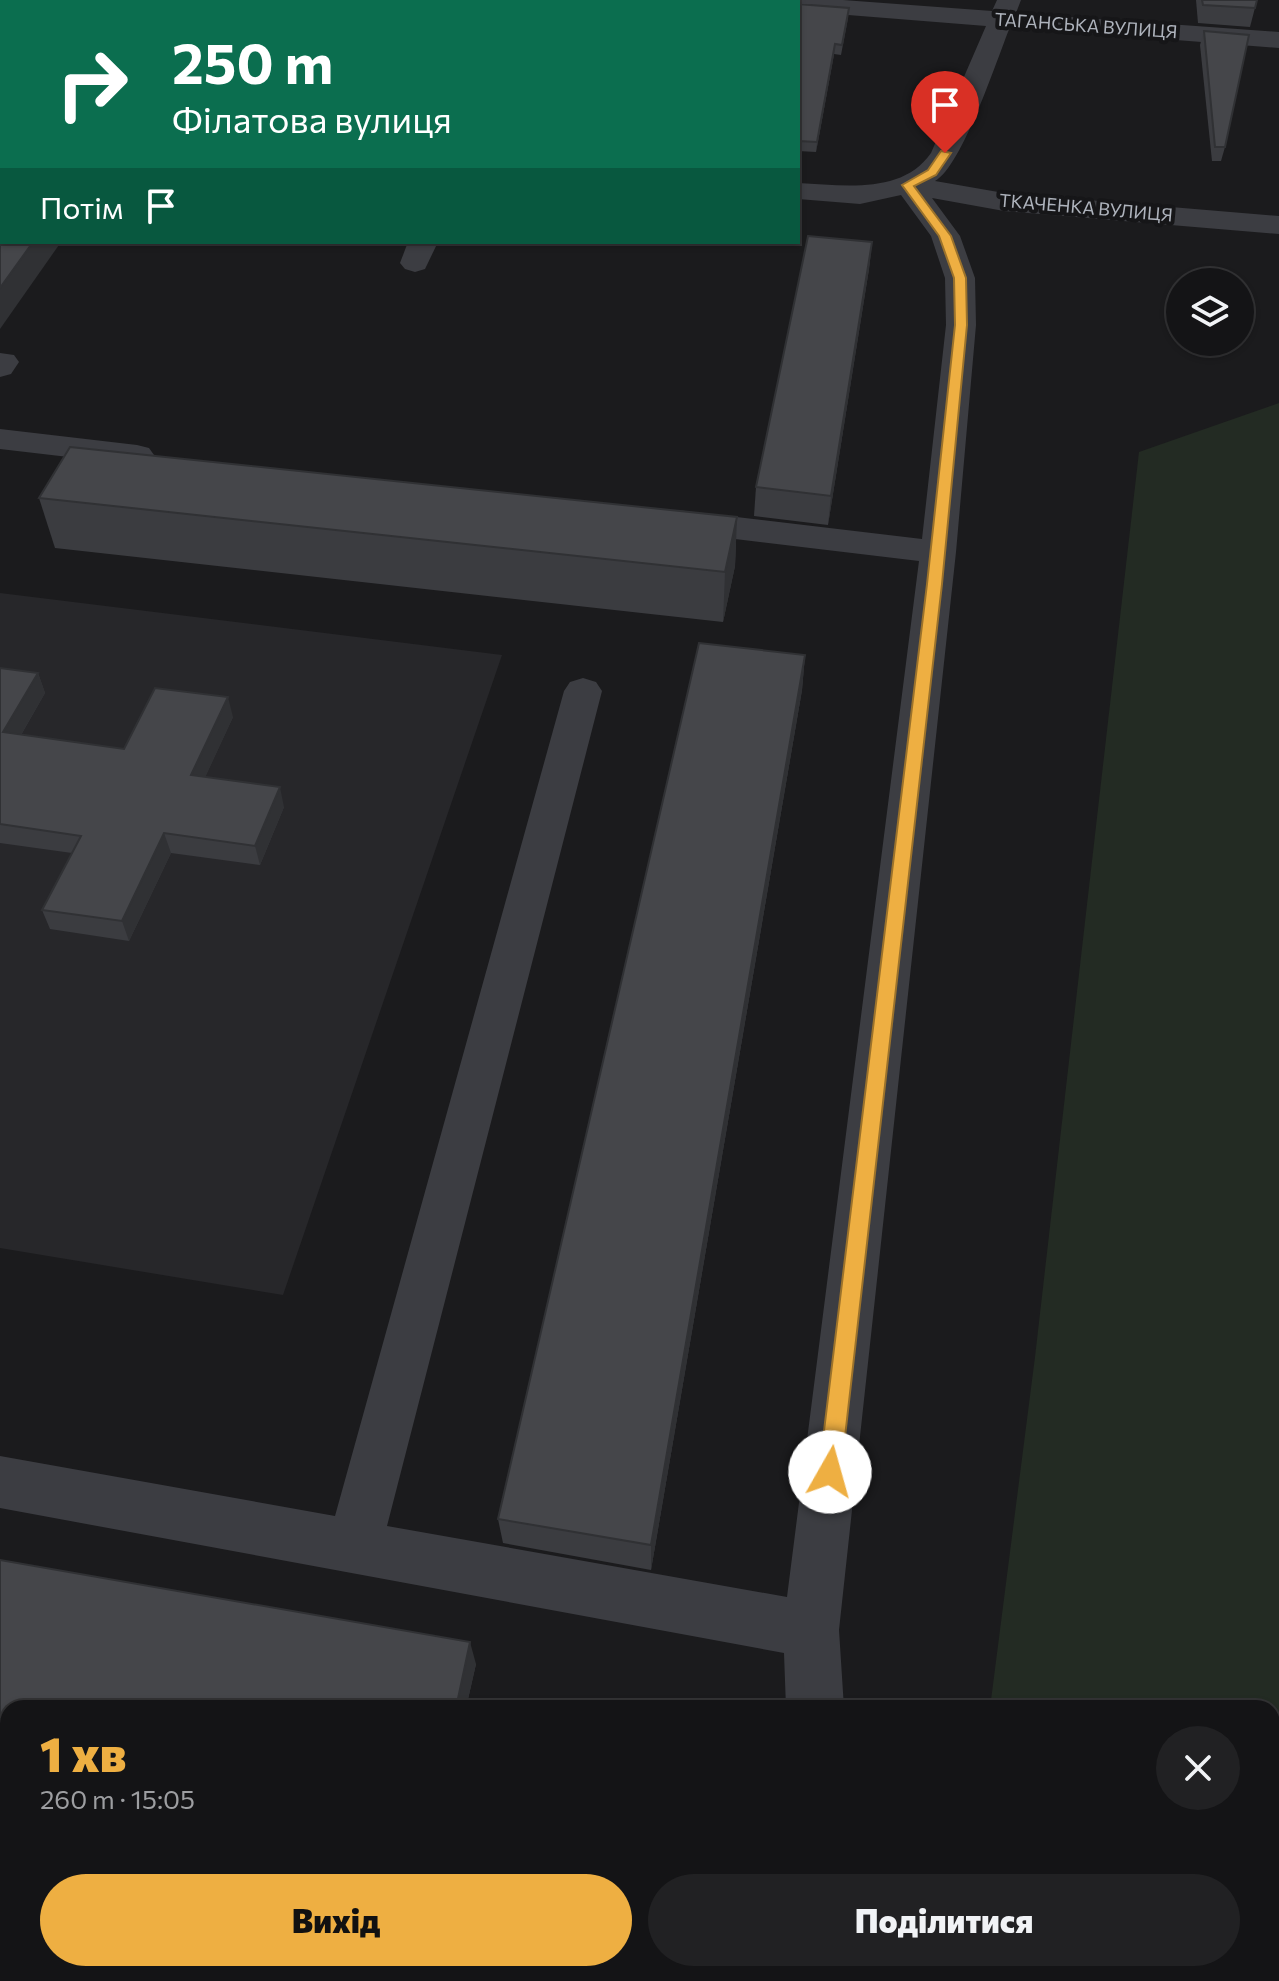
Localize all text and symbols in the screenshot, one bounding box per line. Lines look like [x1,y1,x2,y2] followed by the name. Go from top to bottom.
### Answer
[994,8,1178,42] street label: ТАГАНСЬКА ВУЛИЦЯ
[172,27,333,96] text: 250 m
[40,32,144,136] icon: right
[911,71,979,153] pin
[923,83,967,127] icon: arrive
[172,96,452,140] text: Філатова вулиця
[139,184,183,228] icon: arrive
[40,188,123,225] text: Потім
[998,188,1174,226] street label: ТКАЧЕНКА ВУЛИЦЯ
[1166,268,1254,356] map controls
[1166,268,1254,356] button: layers
[788,1430,872,1514] position arrow
[40,1723,126,1782] text: 1 хв
[1156,1726,1240,1810] button: close
[40,1783,195,1814] text: 260 m · 15:05
[40,1874,632,1966] button: Вихід
[648,1874,1240,1966] button: Поділитися

